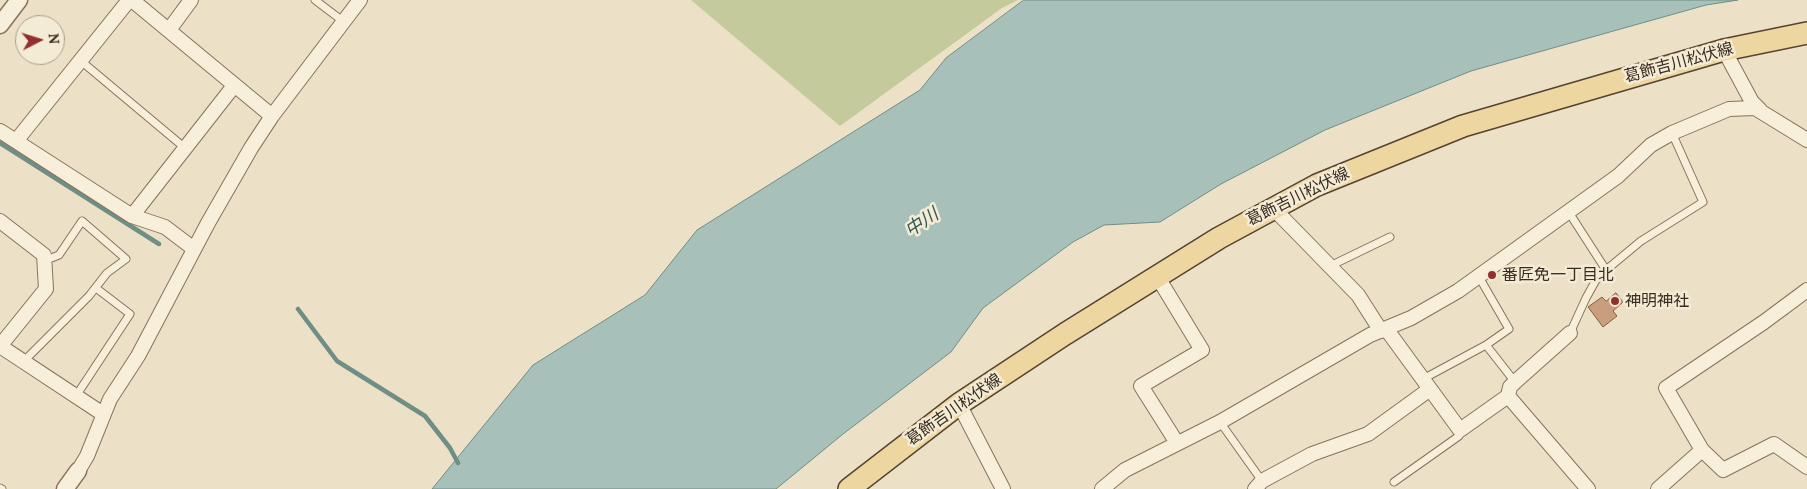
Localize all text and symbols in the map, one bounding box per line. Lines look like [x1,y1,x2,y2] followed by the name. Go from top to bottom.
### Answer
[15,15,65,65] north arrow
[45,33,63,45] text: N
[1622,39,1736,87] street label: 葛飾吉川松伏線
[1243,164,1353,230] street label: 葛飾吉川松伏線
[901,204,943,242] water label: 中川
[1502,265,1614,285] place label: 番匠免一丁目北
[1486,269,1498,281] marker: 番匠免一丁目北
[1625,291,1689,311] place label: 神明神社
[1609,295,1621,307] marker: 神明神社
[903,370,1005,450] street label: 葛飾吉川松伏線

